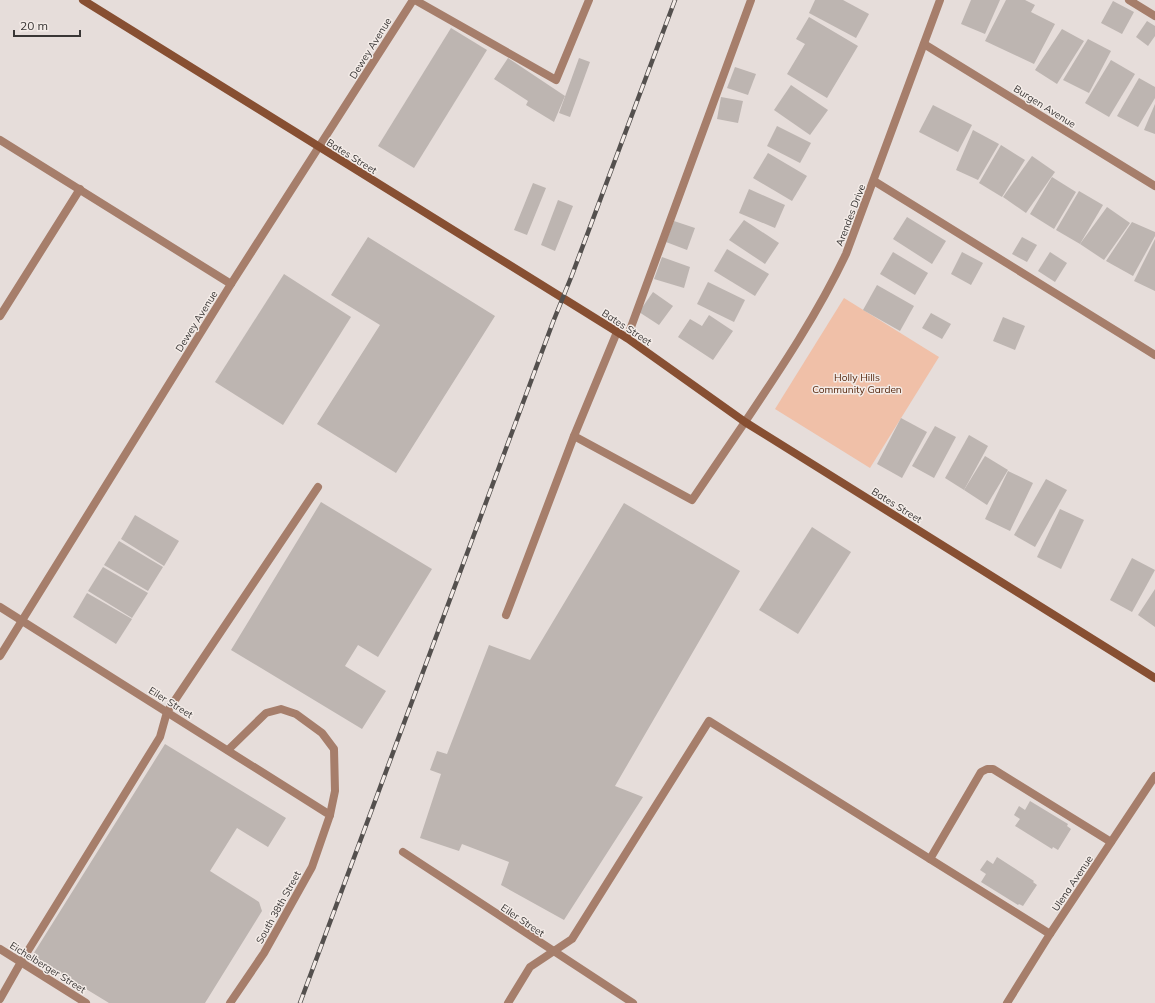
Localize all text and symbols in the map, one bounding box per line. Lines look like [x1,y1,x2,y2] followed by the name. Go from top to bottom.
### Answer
[14,12,80,38] scale bar
[346,15,394,81] street label: Dewey Avenue
[20,18,48,33] text: 20 m
[1011,82,1078,131] street label: Burgen Avenue
[324,136,380,177] street label: Bates Street
[833,182,868,248] street label: Arendes Drive
[172,288,220,354] street label: Dewey Avenue
[599,306,655,349] street label: Bates Street
[812,371,902,396] park label: Holly Hills Community Garden
[869,485,925,526] street label: Bates Street
[146,684,196,721] street label: Eiler Street
[1049,853,1096,914] street label: Ulena Avenue
[253,868,304,946] street label: South 38th Street
[498,901,547,940] street label: Eiler Street
[7,939,89,996] street label: Eichelberger Street

